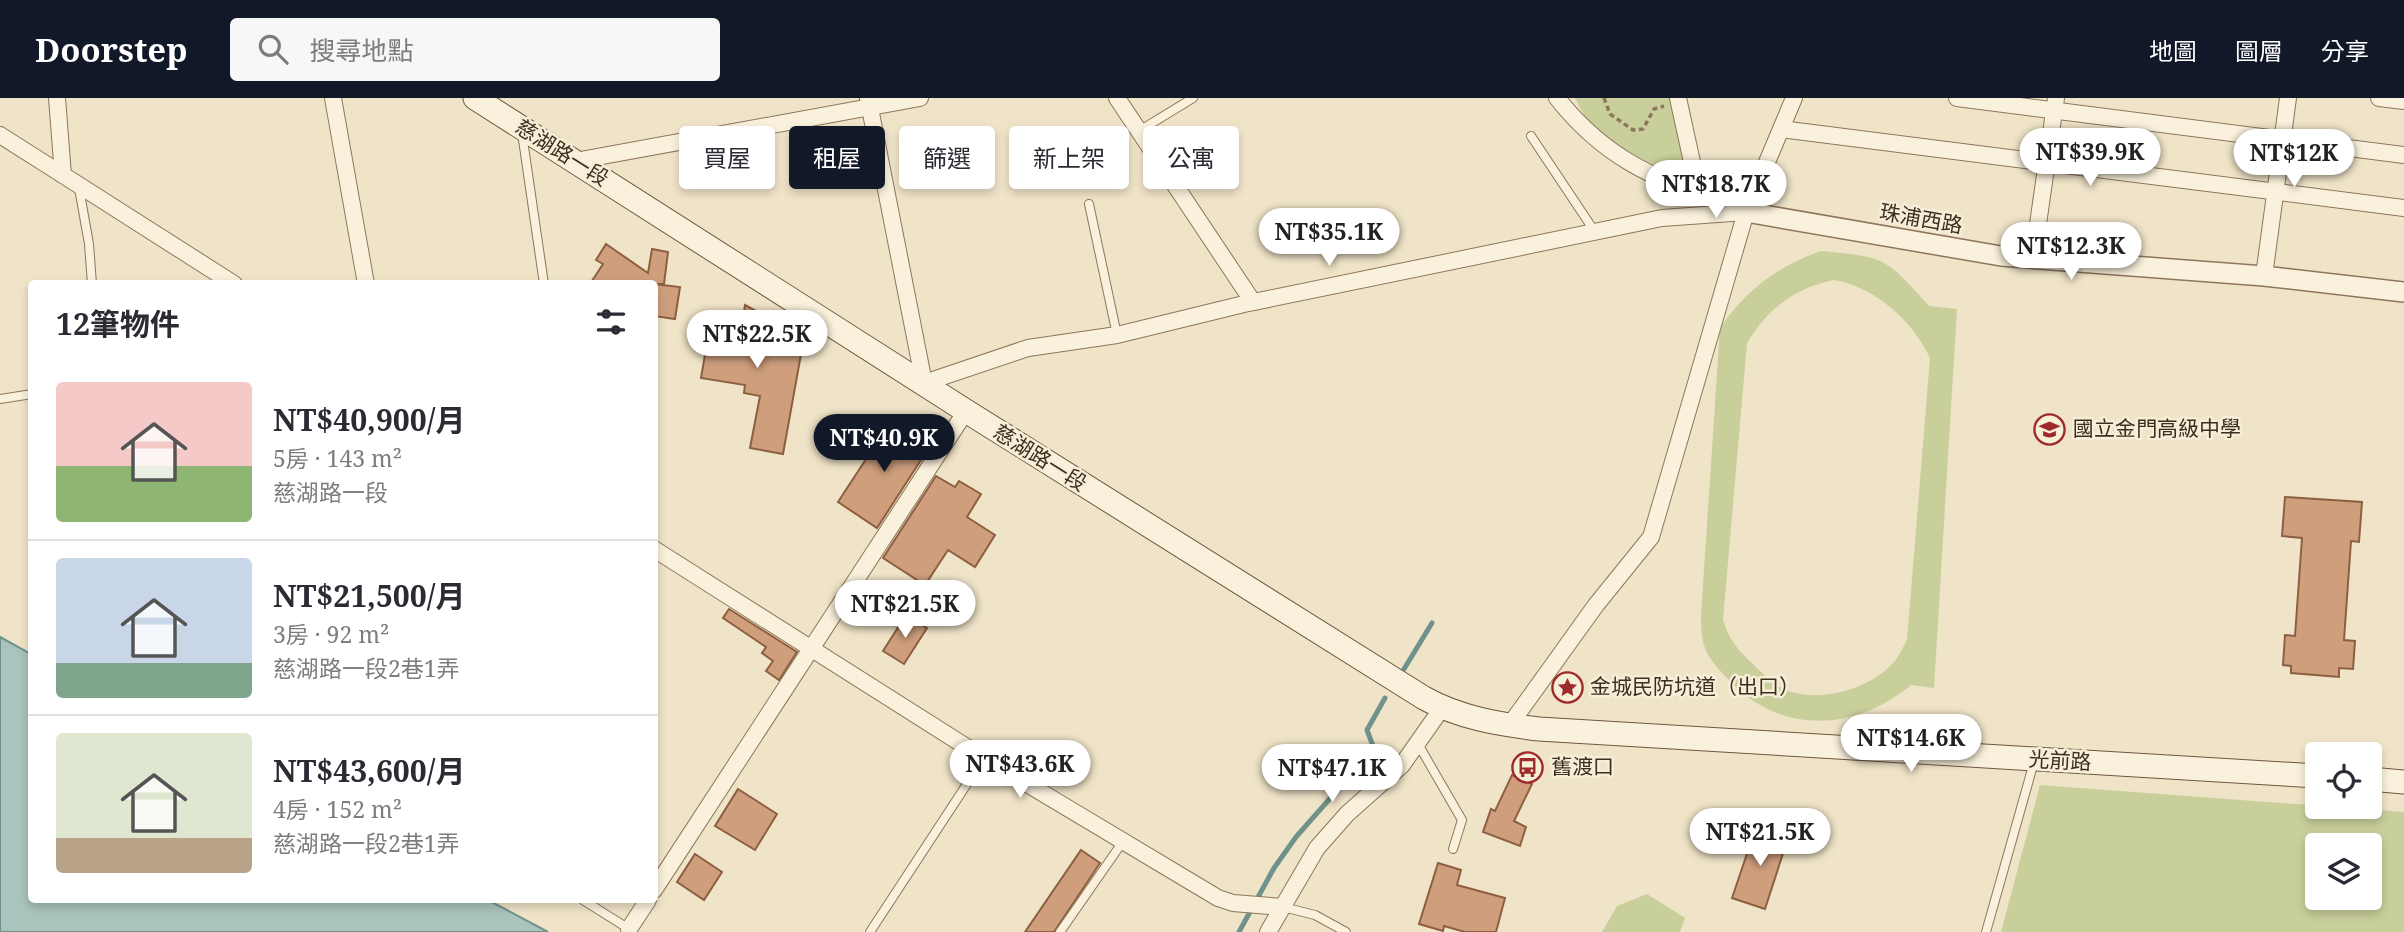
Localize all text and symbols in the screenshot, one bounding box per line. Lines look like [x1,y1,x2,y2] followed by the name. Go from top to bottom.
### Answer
[230,18,720,81] search box
[35,27,188,72] text: Doorstep
[254,30,292,68] icon: search
[310,32,414,68] text: 搜尋地點
[2149,34,2197,67] text: 地圖
[2235,34,2283,67] text: 圖層
[2321,34,2369,67] text: 分享
[511,112,614,192] street label: 慈湖路一段
[679,126,775,189] chip: 買屋
[789,126,885,189] chip: 租屋
[899,126,995,189] chip: 篩選
[1009,126,1129,189] chip: 新上架
[1143,126,1239,189] chip: 公寓
[2018,129,2162,188] pin: NT$39.9K
[2237,130,2351,189] pin: NT$12K
[2036,135,2144,167] text: NT$39.9K
[2249,136,2339,168] text: NT$12K
[1644,160,1788,220] pin: NT$18.7K
[1662,167,1770,199] text: NT$18.7K
[1877,197,1965,239] street label: 珠浦西路
[1257,208,1401,268] pin: NT$35.1K
[1275,215,1383,247] text: NT$35.1K
[1999,222,2143,282] pin: NT$12.3K
[2017,229,2125,261] text: NT$12.3K
[56,303,180,344] text: 12筆物件
[592,303,630,341] icon: filters
[685,310,829,370] pin: NT$22.5K
[703,317,811,349] text: NT$22.5K
[273,399,465,440] text: NT$40,900/月
[112,410,196,494] icon: home
[2033,412,2067,446] school or university icon: 國立金門高級中學
[812,414,956,474] pin: NT$40.9K
[2073,414,2241,442] place label: 國立金門高級中學
[989,417,1092,497] street label: 慈湖路一段
[830,421,938,453] text: NT$40.9K
[273,442,402,474] text: 5房 · 143 m²
[273,476,388,508] text: 慈湖路一段
[273,575,465,616] text: NT$21,500/月
[833,580,977,640] pin: NT$21.5K
[112,586,196,670] icon: home
[851,587,959,619] text: NT$21.5K
[273,618,389,650] text: 3房 · 92 m²
[273,652,460,684] text: 慈湖路一段2巷1弄
[1550,670,1584,704] place icon: 金城民防坑道（出口）
[1590,672,1800,700] place label: 金城民防坑道（出口）
[1839,714,1983,774] pin: NT$14.6K
[1857,721,1965,753] text: NT$14.6K
[948,740,1092,800] pin: NT$43.6K
[2305,742,2382,910] map controls
[2305,742,2382,819] button: locate
[1260,744,1404,804] pin: NT$47.1K
[2028,744,2092,776] street label: 光前路
[966,747,1074,779] text: NT$43.6K
[273,750,465,791] text: NT$43,600/月
[1511,750,1545,784] bus stop icon: 舊渡口
[1278,751,1386,783] text: NT$47.1K
[1551,752,1614,780] place label: 舊渡口
[112,761,196,845] icon: home
[273,793,402,825] text: 4房 · 152 m²
[1688,808,1832,868] pin: NT$21.5K
[1706,815,1814,847] text: NT$21.5K
[273,827,460,859] text: 慈湖路一段2巷1弄
[2305,833,2382,910] button: layers

